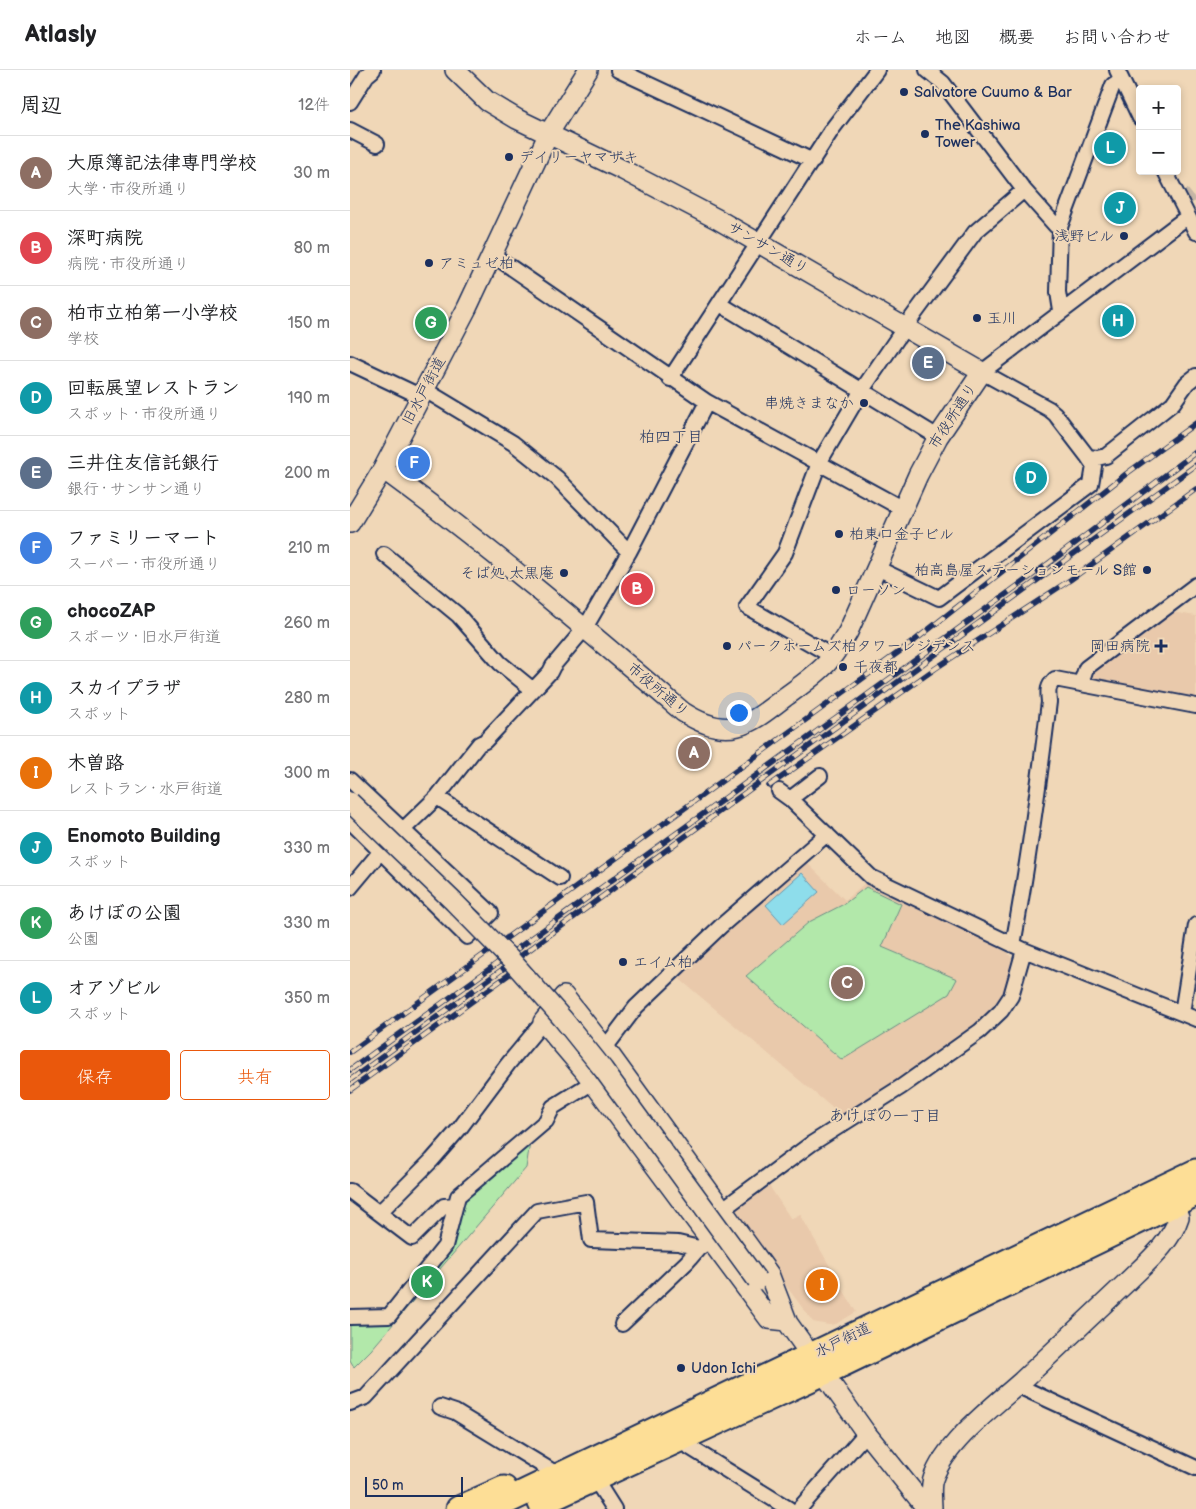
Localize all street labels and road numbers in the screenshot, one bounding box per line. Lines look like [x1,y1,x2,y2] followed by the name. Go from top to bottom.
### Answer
[724,217,812,279] street label: サンサン通り
[398,353,450,429] street label: 旧水戸街道
[925,379,981,453] street label: 市役所通り
[623,659,693,721] street label: 市役所通り
[812,1318,874,1362] street label: 水戸街道

